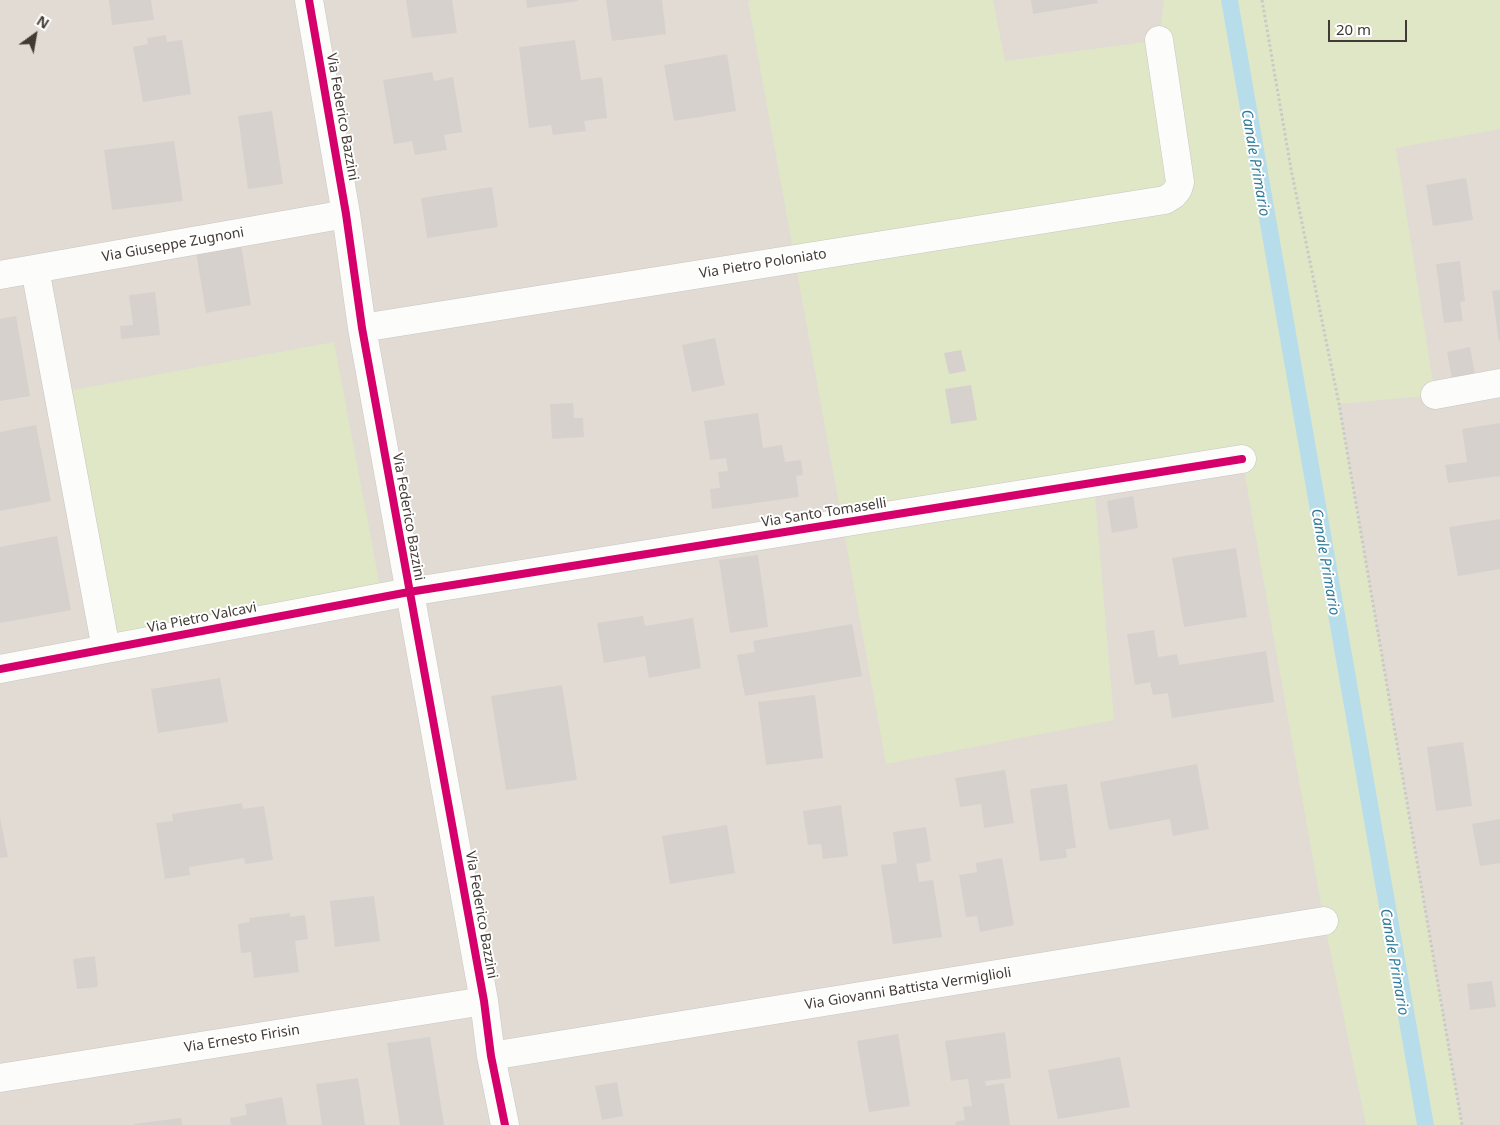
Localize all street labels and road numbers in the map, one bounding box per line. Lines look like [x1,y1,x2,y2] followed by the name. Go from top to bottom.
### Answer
[322,52,362,182] street label: Via Federico Bazzini
[101,224,245,266] street label: Via Giuseppe Zugnoni
[698,246,828,282] street label: Via Pietro Poloniato
[388,452,428,582] street label: Via Federico Bazzini
[760,495,888,531] street label: Via Santo Tomaselli
[146,599,258,637] street label: Via Pietro Valcavi
[461,850,501,980] street label: Via Federico Bazzini
[803,964,1013,1014] street label: Via Giovanni Battista Vermiglioli
[183,1022,301,1056] street label: Via Ernesto Firisin

